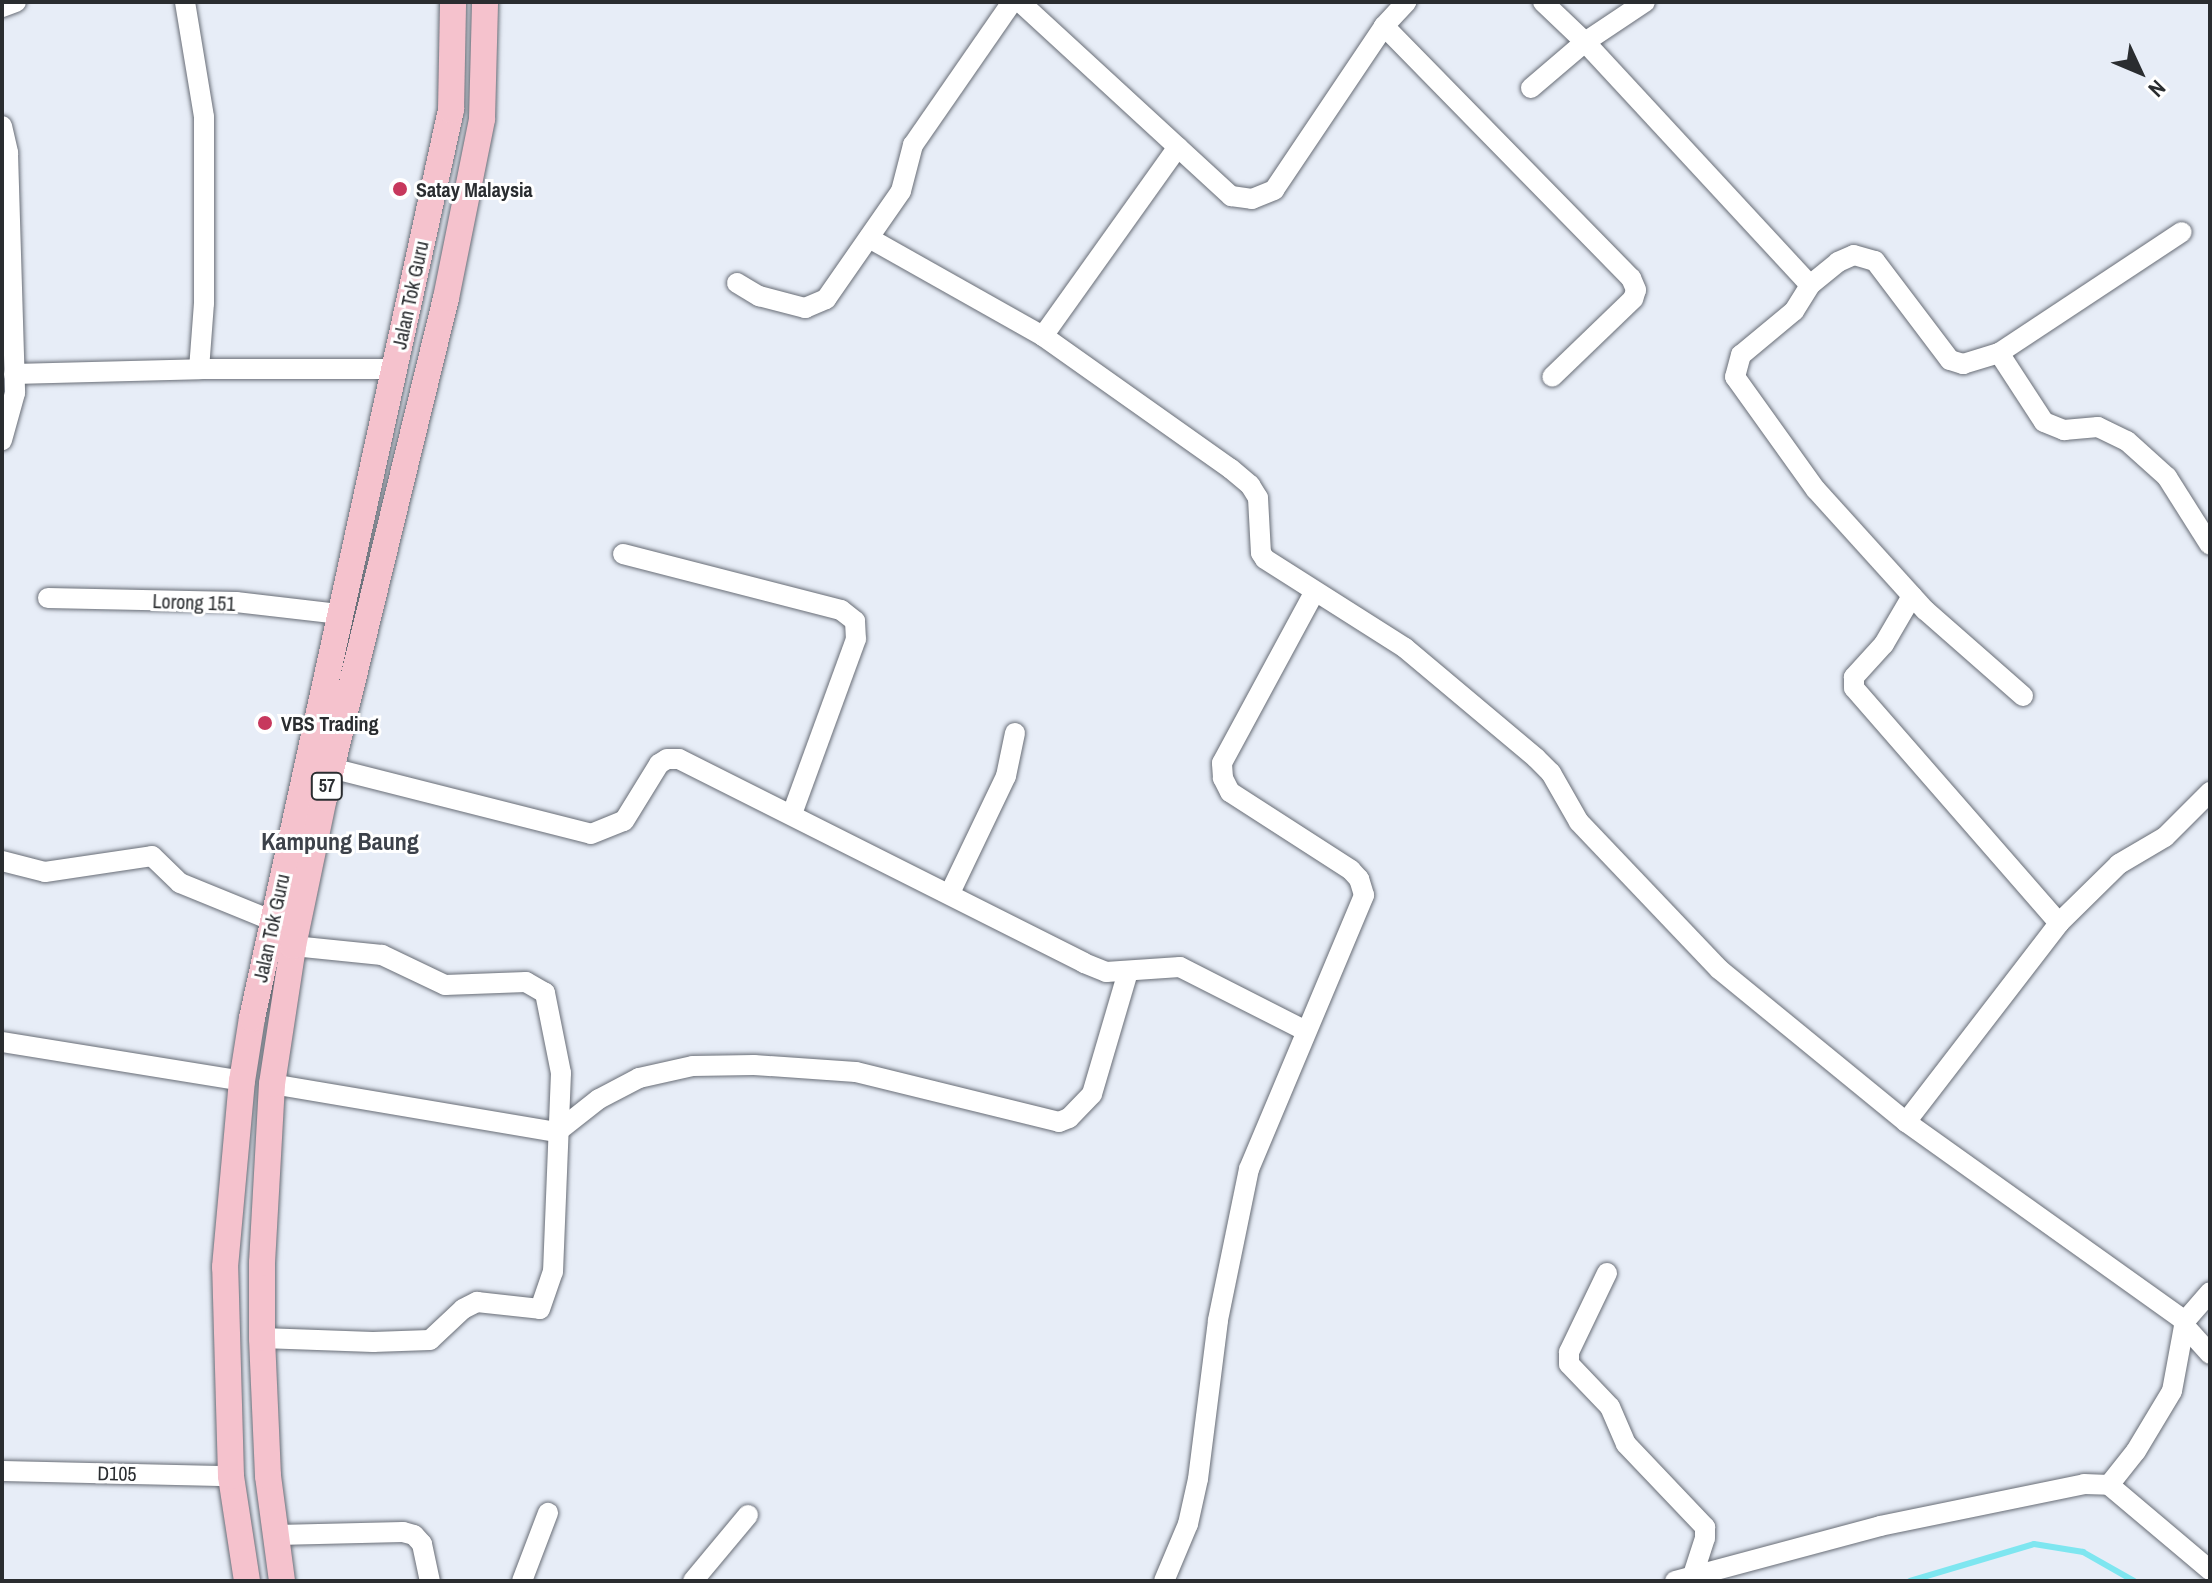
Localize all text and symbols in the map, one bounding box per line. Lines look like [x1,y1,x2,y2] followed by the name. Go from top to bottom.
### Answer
[2100,32,2180,112] north arrow
[2142,74,2173,104] text: N
[416,177,533,201] place label: Satay Malaysia
[391,180,409,198] marker: Satay Malaysia
[387,239,433,351] street label: Jalan Tok Guru
[152,589,236,615] street label: Lorong 151
[281,711,379,735] place label: VBS Trading
[256,714,274,732] marker: VBS Trading
[309,772,345,800] road number: 57
[261,828,419,856] district label: Kampung Baung
[248,872,294,984] street label: Jalan Tok Guru
[97,1461,137,1485] street label: D105

